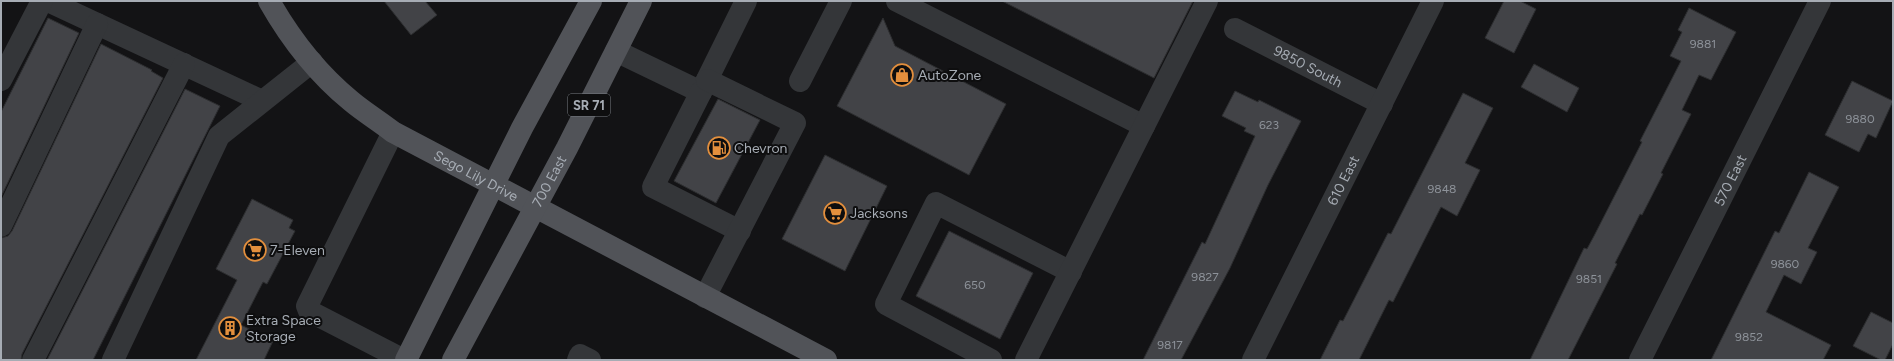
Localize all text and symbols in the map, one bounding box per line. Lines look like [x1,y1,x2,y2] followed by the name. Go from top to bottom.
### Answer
[1690,37,1716,51] house number: 9881
[1271,42,1345,91] street label: 9850 South
[889,62,915,88] shop icon: AutoZone
[918,67,982,84] place label: AutoZone
[568,94,610,116] road number: SR 71
[1845,112,1875,126] house number: 9880
[1259,118,1279,132] house number: 623
[706,135,732,161] fuel station icon: Chevron
[734,140,787,157] place label: Chevron
[431,147,521,205] street label: Sego Lily Drive
[1711,152,1751,209] street label: 570 East
[529,153,570,210] street label: 700 East
[1324,153,1363,208] street label: 610 East
[1428,182,1456,196] house number: 9848
[822,200,848,226] supermarket icon: Jacksons
[850,205,908,222] place label: Jacksons
[242,237,268,263] supermarket icon: 7-Eleven
[270,242,325,259] place label: 7-Eleven
[1771,257,1800,271] house number: 9860
[1191,270,1219,284] house number: 9827
[1576,272,1602,286] house number: 9851
[964,278,986,292] house number: 650
[246,312,321,345] place label: Extra Space Storage
[217,315,243,341] building icon: Extra Space Storage
[1735,330,1763,344] house number: 9852
[1157,338,1183,352] house number: 9817

